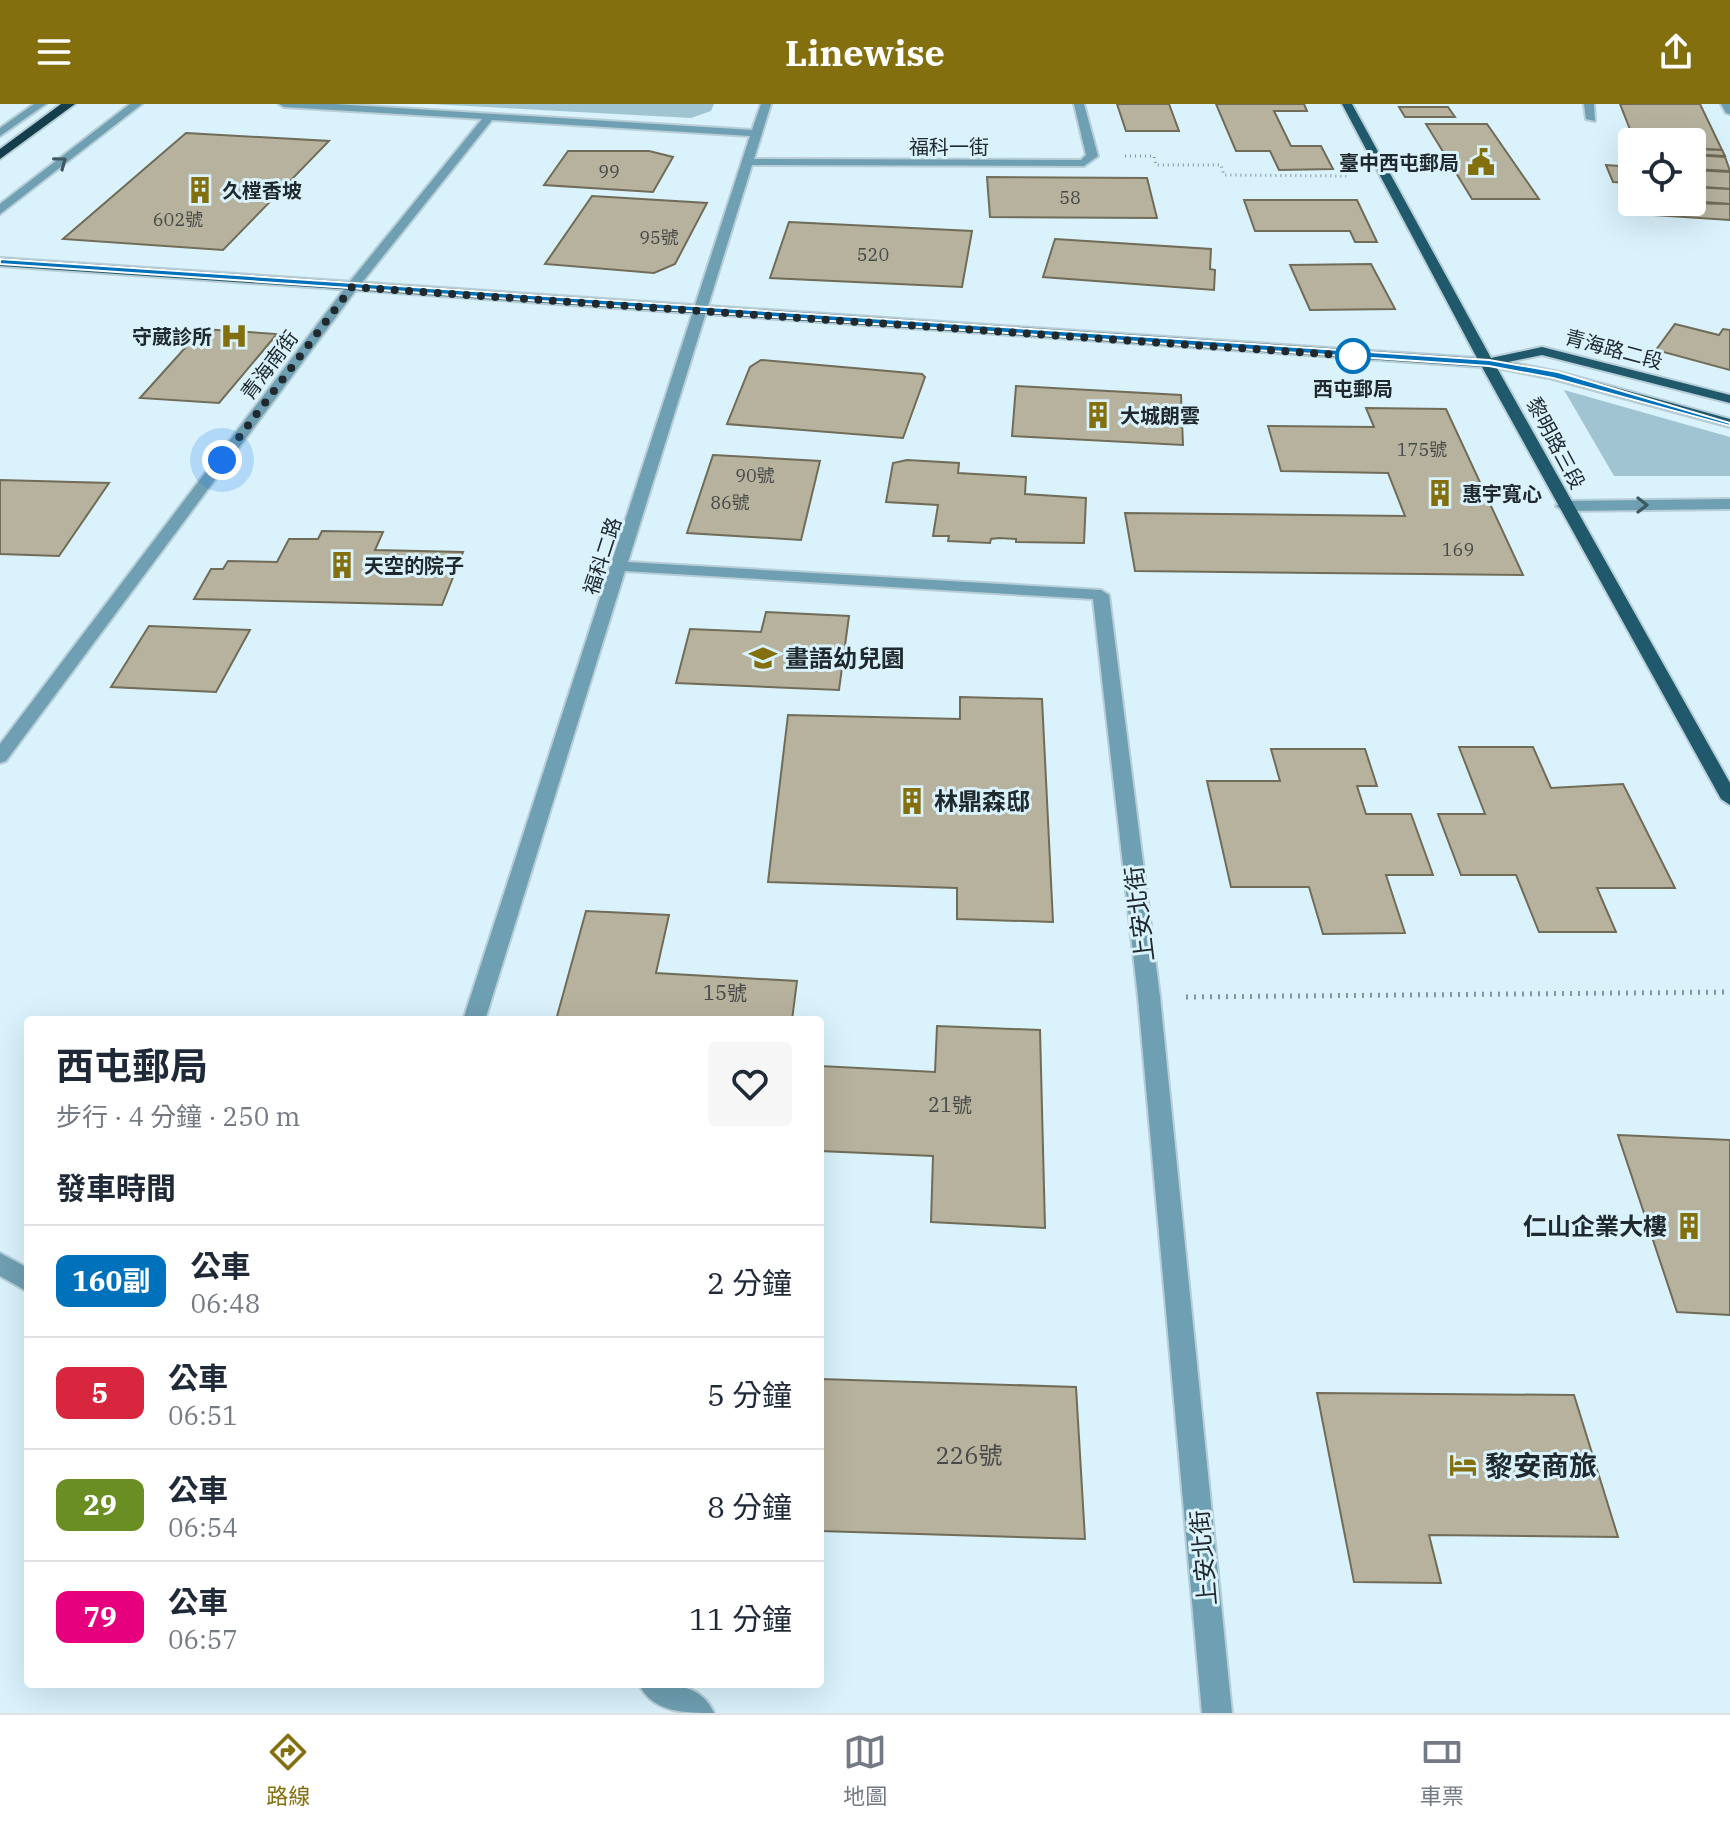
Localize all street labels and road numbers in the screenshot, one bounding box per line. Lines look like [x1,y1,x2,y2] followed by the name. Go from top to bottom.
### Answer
[909,133,989,160] street label: 福科一街
[1562,323,1666,375] street label: 青海路二段
[234,325,304,405] street label: 青海南街
[1521,393,1591,493] street label: 黎明路三段
[577,514,627,598] street label: 福科二路
[1117,864,1161,964] street label: 上安北街
[1183,1509,1223,1607] street label: 上安北街

